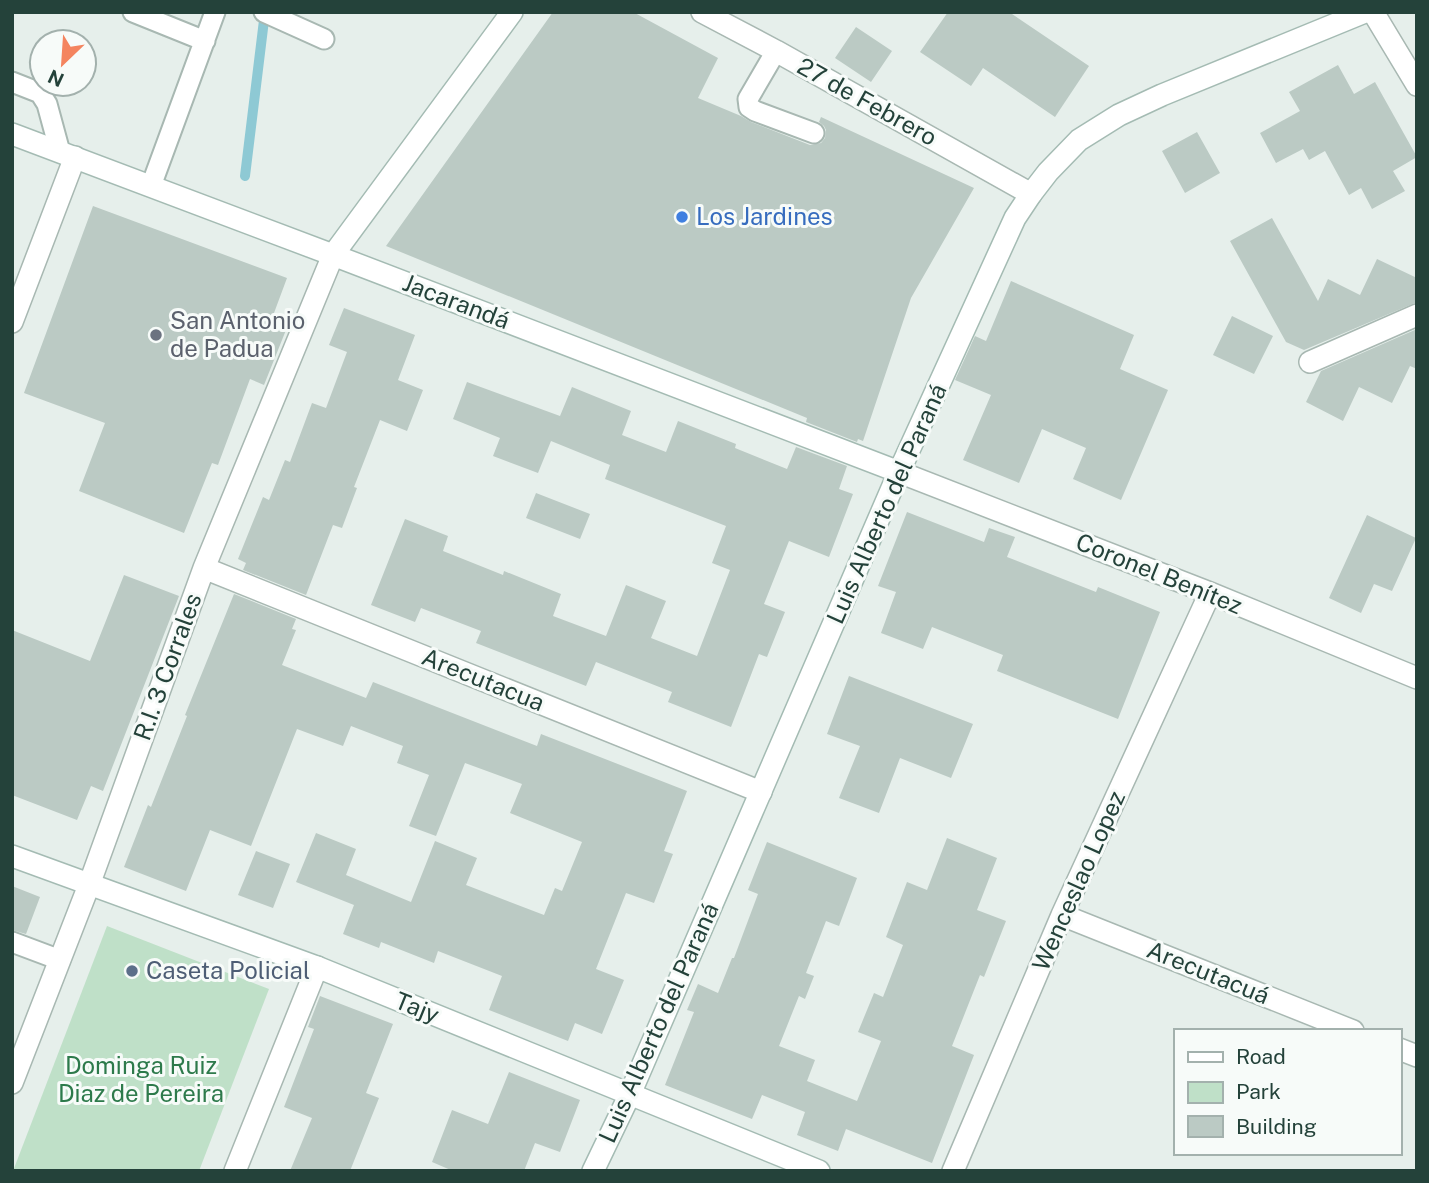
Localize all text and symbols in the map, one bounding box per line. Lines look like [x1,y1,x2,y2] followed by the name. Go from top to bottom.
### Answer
[28,28,98,98] north arrow
[793,51,942,151] street label: 27 de Febrero
[44,65,67,92] text: N
[696,202,833,230] place label: Los Jardines
[674,209,690,225] marker: Los Jardines
[399,268,514,334] street label: Jacarandá
[170,306,305,362] place label: San Antonio de Padua
[148,327,164,343] marker: San Antonio de Padua
[821,379,952,628] street label: Luis Alberto del Paraná
[1072,527,1247,619] street label: Coronel Benítez
[127,589,207,744] street label: R.I. 3 Corrales
[418,642,549,716] street label: Arecutacua
[1026,786,1130,975] street label: Wenceslao Lopez
[593,898,724,1147] street label: Luis Alberto del Paraná
[1143,935,1274,1009] street label: Arecutacuá
[146,956,310,984] place label: Caseta Policial
[124,963,140,979] marker: Caseta Policial
[391,986,444,1029] street label: Tajy
[1174,1029,1401,1155] legend
[1236,1044,1286,1069] text: Road
[58,1051,224,1107] park label: Dominga Ruiz Diaz de Pereira
[1236,1079,1281,1104] text: Park
[1236,1114,1317,1139] text: Building

